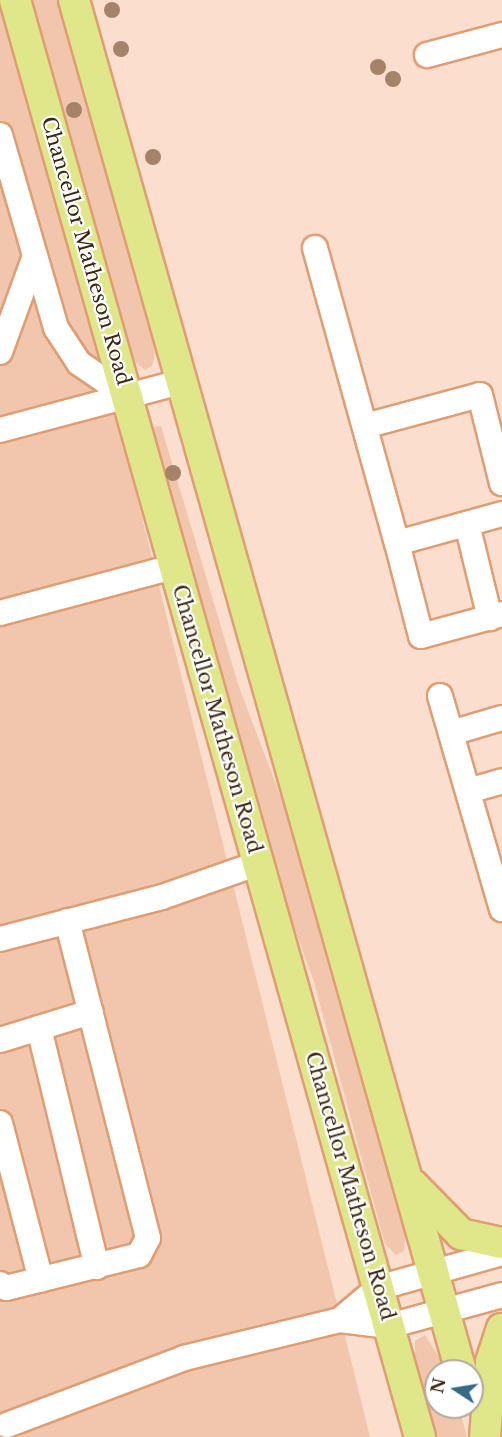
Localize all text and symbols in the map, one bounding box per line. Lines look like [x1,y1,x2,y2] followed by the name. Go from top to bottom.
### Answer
[36,114,136,388] street label: Chancellor Matheson Road
[167,582,267,856] street label: Chancellor Matheson Road
[300,1049,400,1323] street label: Chancellor Matheson Road
[424,1359,484,1419] north arrow
[427,1376,450,1395] text: N

